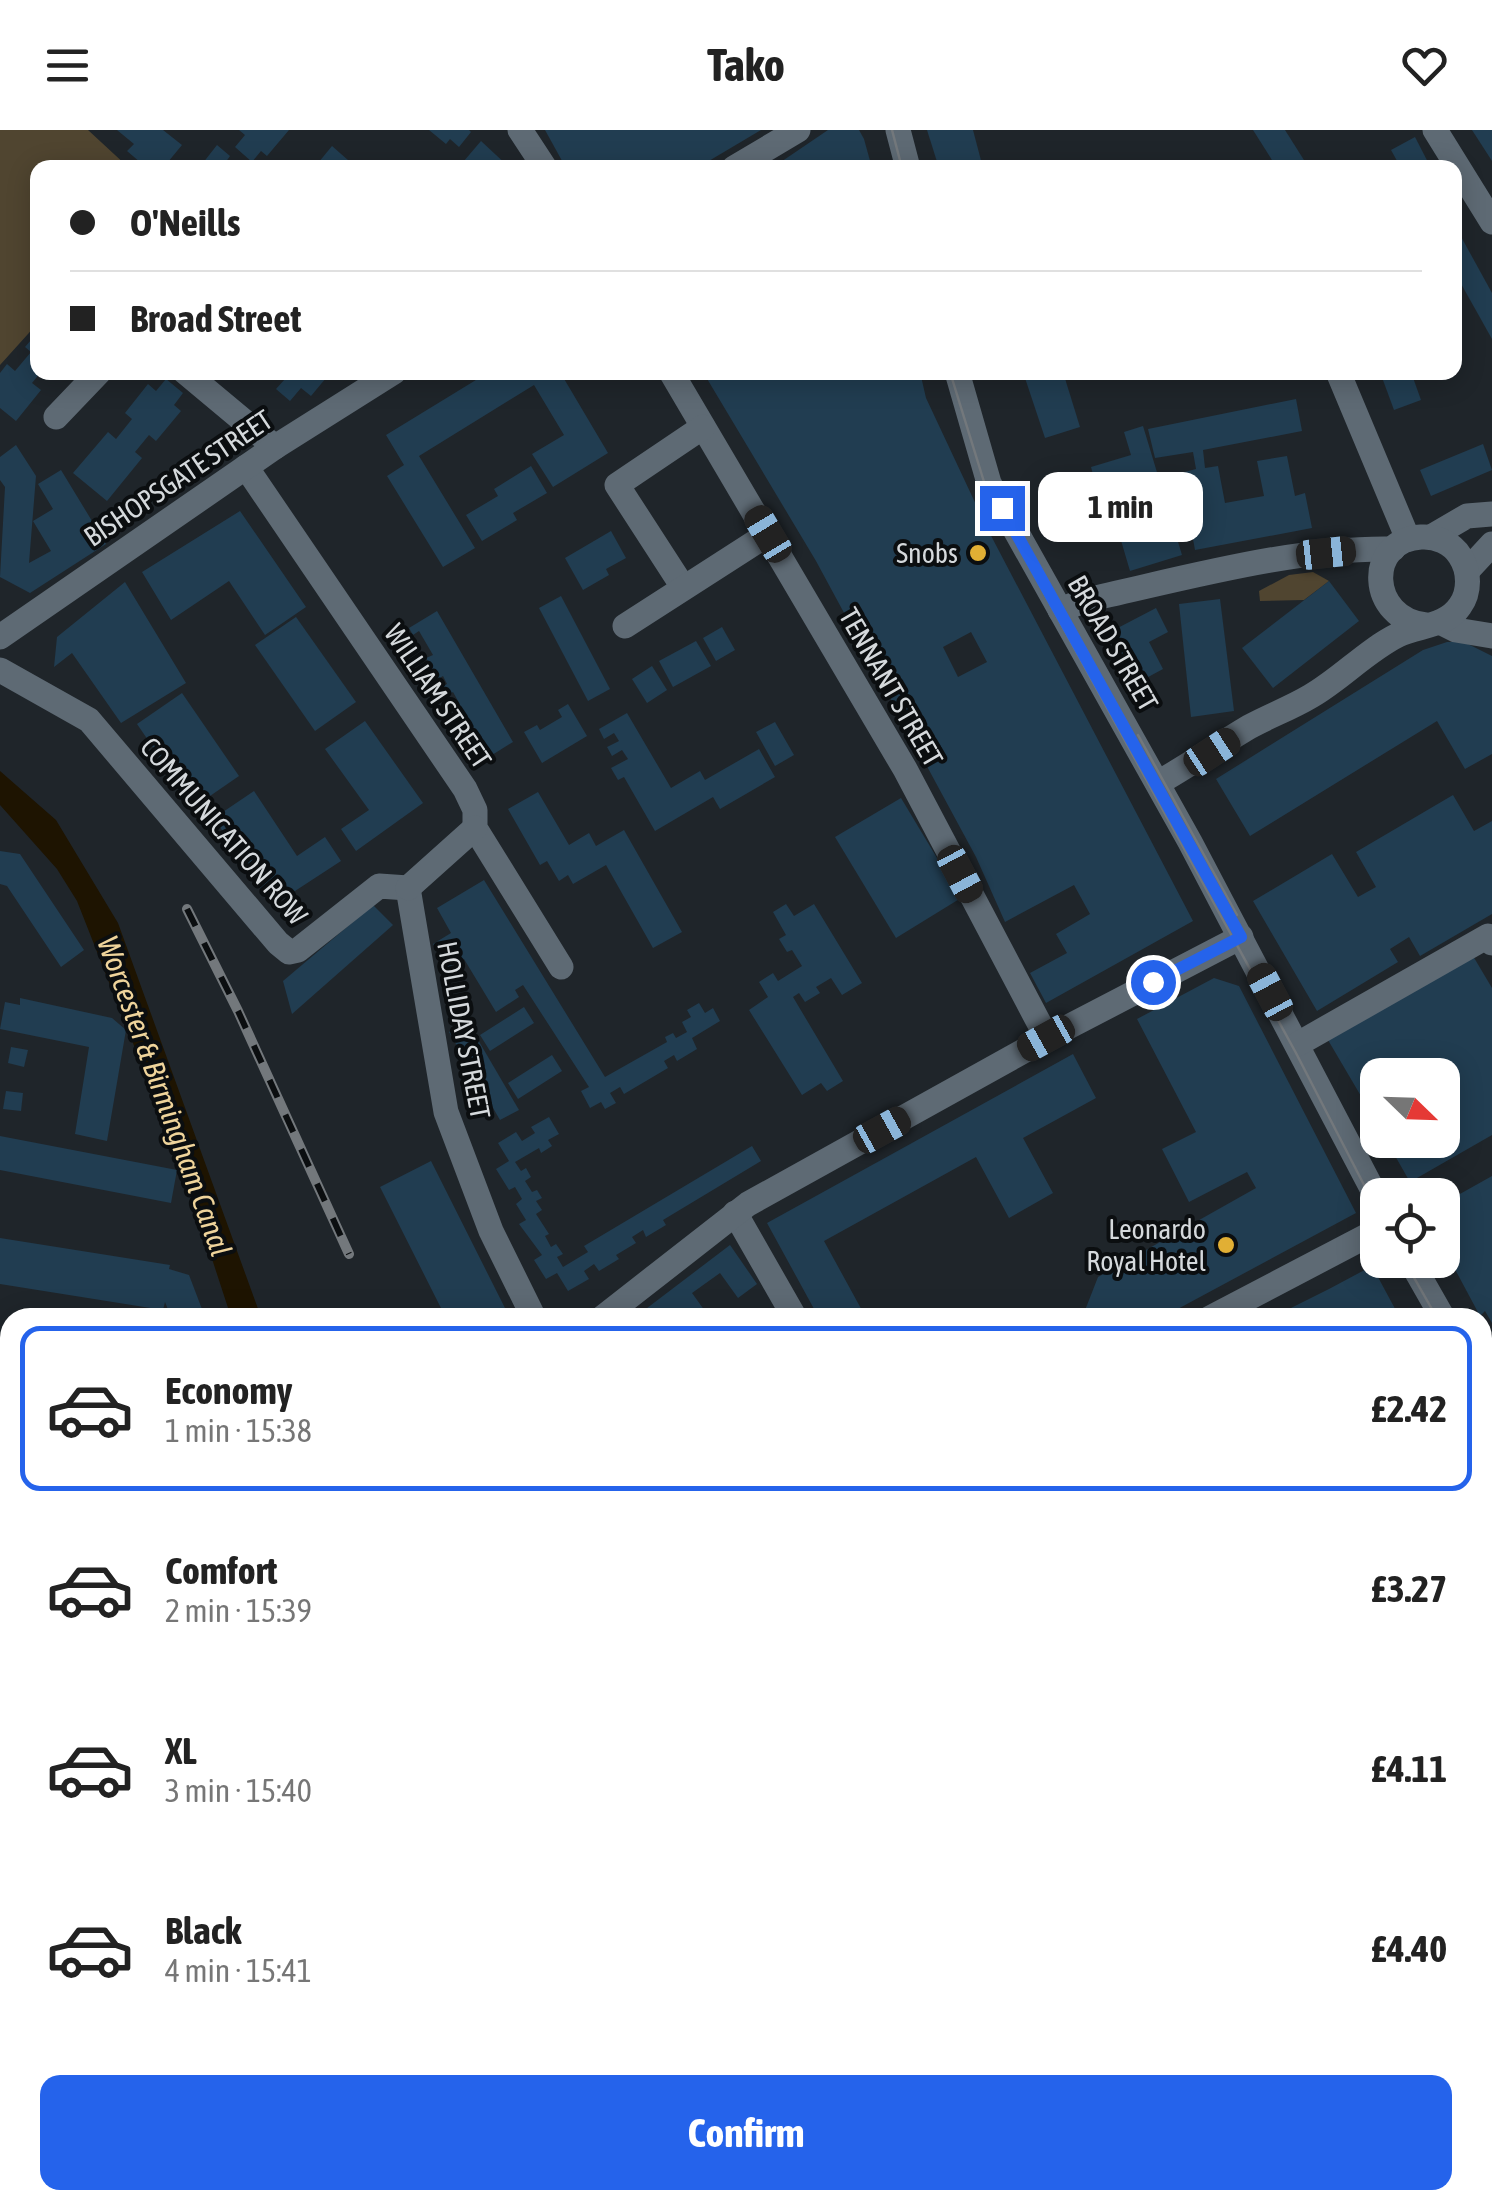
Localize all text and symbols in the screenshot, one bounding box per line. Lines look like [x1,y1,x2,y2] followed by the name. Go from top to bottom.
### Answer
[40,38,95,93] icon: menu
[1397,38,1452,93] icon: heart
[707,39,785,91] text: Tako
[130,201,240,244] text: O'Neills
[130,297,301,340] text: Broad Street
[78,403,278,553] street label: BISHOPSGATE STREET
[1037,473,1202,543] callout: 1 min
[980,486,1025,531] route end
[1088,488,1153,525] text: 1 min
[740,501,796,567] car
[1295,535,1357,571] car
[896,537,958,569] place label: Snobs
[967,542,989,564] marker: Snobs
[1061,570,1165,716] street label: BROAD STREET
[833,602,949,772] street label: TENNANT STREET
[378,618,498,774] street label: WILLIAM STREET
[1179,723,1245,781] car
[134,731,314,932] street label: COMMUNICATION ROW
[933,840,987,908] car
[91,931,239,1261] water label: Worcester & Birmingham Canal
[431,939,497,1121] street label: HOLLIDAY STREET
[1243,958,1297,1026] car
[1131,960,1176,1005] route start
[1012,1010,1080,1066] car
[1360,1058,1460,1158] north arrow
[1360,1058,1460,1278] map controls
[848,1102,916,1158] car
[1360,1178,1460,1278] button: locate
[1086,1213,1207,1277] place label: Leonardo Royal Hotel
[1215,1234,1237,1256] marker: Leonardo Royal Hotel
[45,1364,135,1454] icon: car
[165,1369,292,1412] text: Economy
[1371,1387,1447,1430] text: £2.42
[165,1412,312,1449] text: 1 min · 15:38
[45,1544,135,1634] icon: car
[165,1549,277,1592] text: Comfort
[1371,1567,1447,1610] text: £3.27
[165,1592,312,1629] text: 2 min · 15:39
[45,1724,135,1814] icon: car
[165,1729,197,1772] text: XL
[1371,1747,1447,1790] text: £4.11
[165,1772,312,1809] text: 3 min · 15:40
[45,1904,135,1994] icon: car
[165,1909,242,1952] text: Black
[1371,1927,1447,1970] text: £4.40
[165,1952,312,1989] text: 4 min · 15:41
[40,2075,1452,2190] button: Confirm

